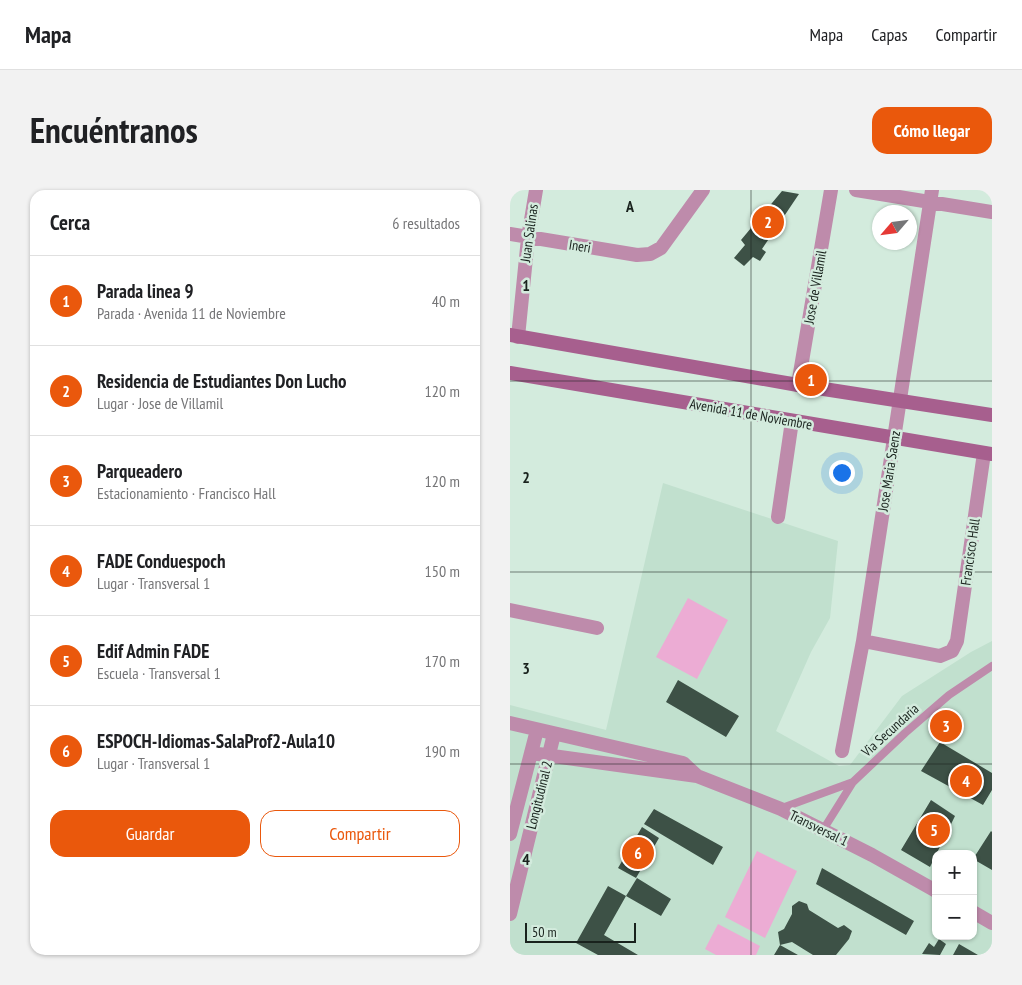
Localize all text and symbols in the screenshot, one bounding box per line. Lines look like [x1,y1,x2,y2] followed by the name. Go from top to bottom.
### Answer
[25,19,72,50] text: Mapa
[810,23,843,46] text: Mapa
[871,23,908,46] text: Capas
[936,23,997,46] text: Compartir
[30,107,198,153] text: Encuéntranos
[872,107,992,154] button: Cómo llegar
[625,196,635,216] text: A
[516,203,542,264] street label: Juan Salinas
[752,203,784,241] pin: 2
[872,205,917,250] north arrow
[50,209,90,236] text: Cerca
[392,213,460,233] text: 6 resultados
[568,235,592,257] street label: Ineri
[799,248,830,326] street label: Jose de Villamil
[522,275,530,295] text: 1
[97,279,193,303] text: Parada linea 9
[62,291,70,311] text: 1
[432,291,460,311] text: 40 m
[97,303,286,323] text: Parada · Avenida 11 de Noviembre
[795,361,827,399] pin: 1
[97,369,346,393] text: Residencia de Estudiantes Don Lucho
[62,381,70,401] text: 2
[425,381,460,401] text: 120 m
[97,393,223,413] text: Lugar · Jose de Villamil
[688,394,814,434] street label: Avenida 11 de Noviembre
[874,429,904,514] street label: Jose Maria Saenz
[97,459,183,483] text: Parqueadero
[829,460,855,486] your location
[522,467,530,487] text: 2
[62,471,70,491] text: 3
[425,471,460,491] text: 120 m
[97,483,276,503] text: Estacionamiento · Francisco Hall
[956,517,984,587] street label: Francisco Hall
[97,549,225,573] text: FADE Conduespoch
[62,561,70,581] text: 4
[425,561,460,581] text: 150 m
[97,573,210,593] text: Lugar · Transversal 1
[97,639,209,663] text: Edif Admin FADE
[62,651,70,671] text: 5
[425,651,460,671] text: 170 m
[522,658,530,678] text: 3
[97,663,221,683] text: Escuela · Transversal 1
[857,700,922,761] street label: Via Secundaria
[930,707,962,745] pin: 3
[97,729,335,753] text: ESPOCH-Idiomas-SalaProf2-Aula10
[62,741,70,761] text: 6
[425,741,460,761] text: 190 m
[97,753,210,773] text: Lugar · Transversal 1
[522,759,556,831] street label: Longitudinal 2
[950,762,982,800] pin: 4
[787,806,851,850] street label: Transversal 1
[50,810,250,857] button: Guardar
[260,810,460,857] button: Compartir
[918,811,950,849] pin: 5
[622,834,654,872] pin: 6
[522,849,530,869] text: 4
[932,850,977,940] map controls
[932,850,977,895] button: +
[932,895,977,940] button: −
[525,920,636,943] scale bar
[532,923,557,941] text: 50 m

